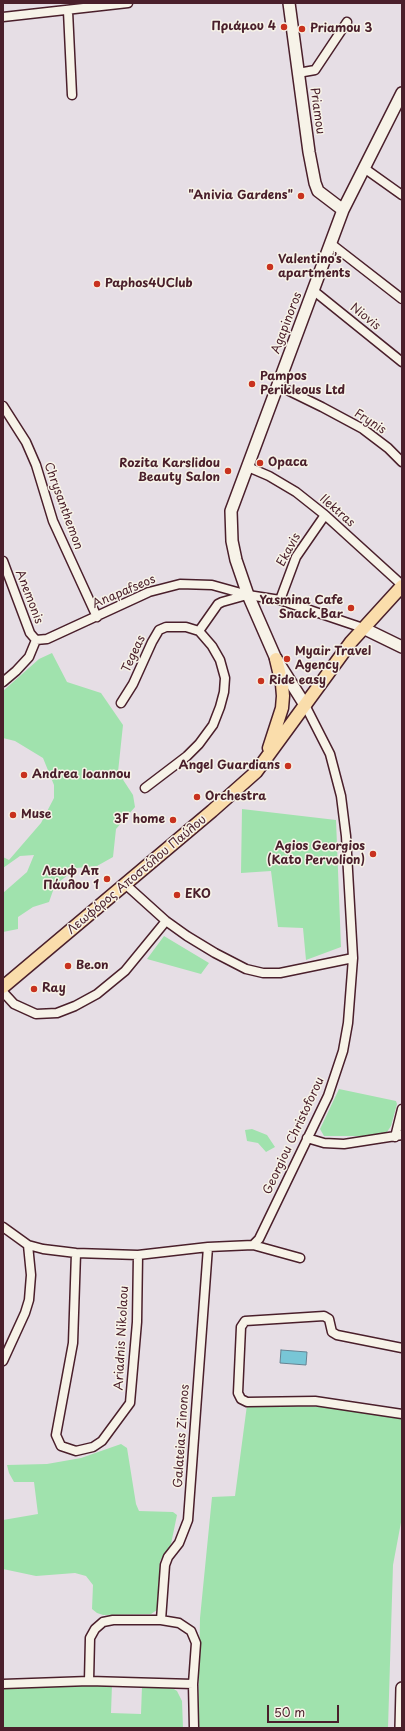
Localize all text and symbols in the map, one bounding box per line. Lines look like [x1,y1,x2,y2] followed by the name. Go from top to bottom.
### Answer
[211,20,276,34] place label: Πριάμου 4
[279,22,289,32] marker: Πριάμου 4
[310,22,372,36] place label: Priamou 3
[297,24,307,34] marker: Priamou 3
[307,87,327,135] street label: Priamou
[188,189,293,203] place label: "Anivia Gardens"
[296,191,306,201] marker: "Anivia Gardens"
[278,253,350,281] place label: Valentino’s apartments
[265,262,275,272] marker: Valentino’s apartments
[105,277,193,291] place label: Paphos4UClub
[92,279,102,289] marker: Paphos4UClub
[269,290,305,356] street label: Agapinoros
[347,301,383,333] street label: Niovis
[260,370,345,398] place label: Pampos Perikleous Ltd
[247,379,257,389] marker: Pampos Perikleous Ltd
[351,406,389,438] street label: Frynis
[268,456,308,470] place label: Opaca
[119,457,220,485] place label: Rozita Karslidou Beauty Salon
[255,458,265,468] marker: Opaca
[40,460,86,552] street label: Chrysanthemon
[223,466,233,476] marker: Rozita Karslidou Beauty Salon
[316,492,358,530] street label: Ilektras
[274,531,304,569] street label: Ekavis
[12,568,46,626] street label: Anemonis
[90,572,158,612] street label: Anapafseos
[259,594,343,622] place label: Yasmina Cafe Snack Bar
[346,603,356,613] marker: Yasmina Cafe Snack Bar
[119,633,149,675] street label: Tegeas
[295,645,371,673] place label: Myair Travel Agency
[282,654,292,664] marker: Myair Travel Agency
[269,674,326,688] place label: Ride easy
[256,676,266,686] marker: Ride easy
[179,759,280,773] place label: Angel Guardians
[283,761,293,771] marker: Angel Guardians
[32,768,131,782] place label: Andrea Ioannou
[19,770,29,780] marker: Andrea Ioannou
[205,790,266,804] place label: Orchestra
[192,792,202,802] marker: Orchestra
[21,808,51,822] place label: Muse
[8,810,18,820] marker: Muse
[64,813,210,937] street label: Λεωφόρος Αποστόλου Παύλου
[114,813,165,827] place label: 3F home
[168,815,178,825] marker: 3F home
[267,840,365,868] place label: Agios Georgios (Kato Pervolion)
[368,849,378,859] marker: Agios Georgios (Kato Pervolion)
[42,865,99,893] place label: Λεωφ Απ Πάυλου 1
[102,874,112,884] marker: Λεωφ Απ Πάυλου 1
[185,888,211,902] place label: EKO
[172,890,182,900] marker: EKO
[76,959,109,973] place label: Be.on
[63,961,73,971] marker: Be.on
[42,982,66,996] place label: Ray
[29,984,39,994] marker: Ray
[260,1075,328,1197] street label: Georgiou Christoforou
[112,1285,132,1391] street label: Ariadnis Nikolaou
[171,1384,193,1488] street label: Galateias Zinonos
[269,1697,341,1723] scale bar
[274,1703,305,1721] text: 50 m

